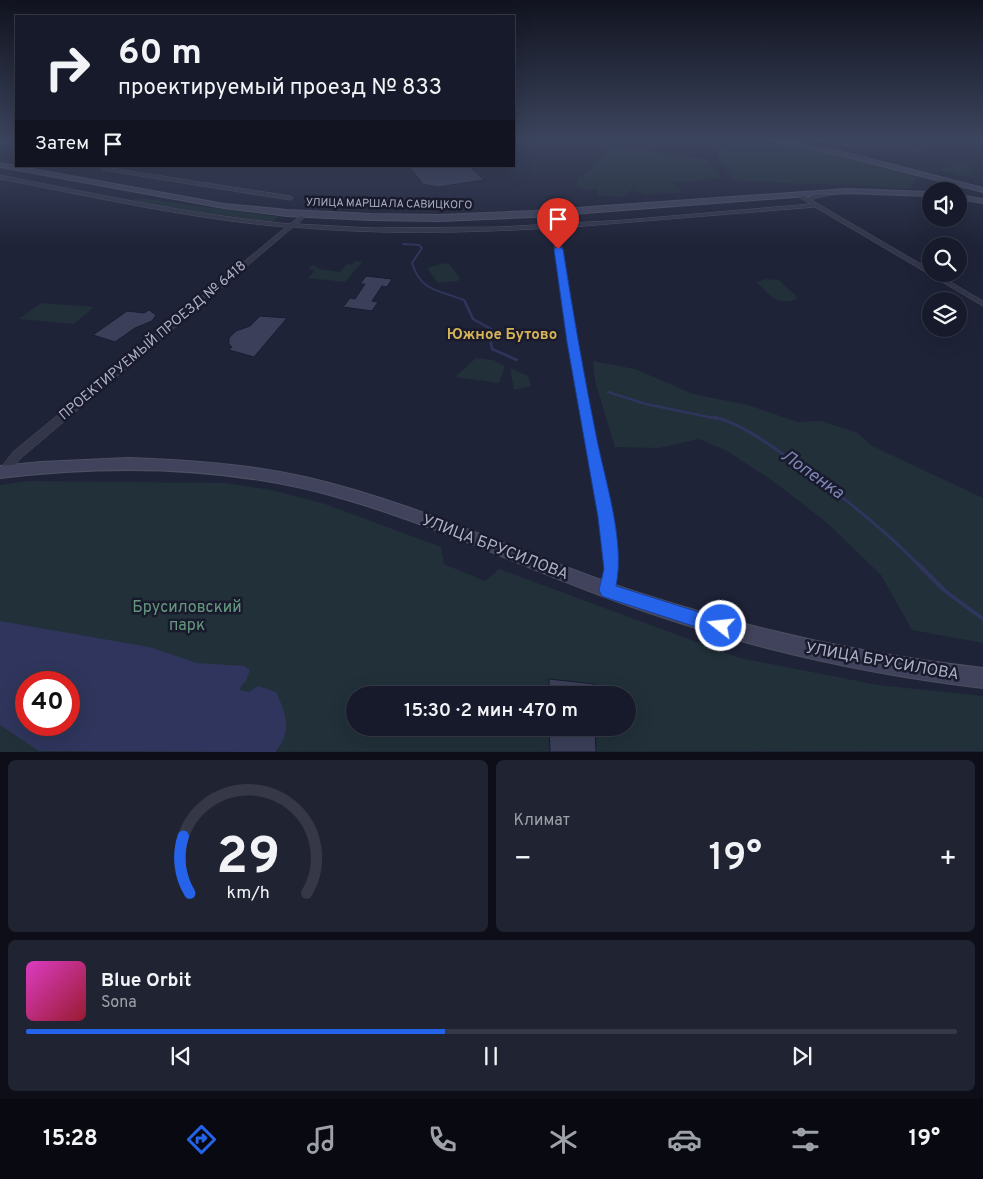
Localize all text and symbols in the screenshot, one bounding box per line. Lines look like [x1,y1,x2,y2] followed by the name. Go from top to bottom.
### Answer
[118,32,202,76] text: 60 m
[35,35,100,100] icon: right
[118,75,442,102] text: проектируемый проезд № 833
[99,130,127,158] icon: arrive
[35,132,89,156] text: Затем
[922,182,967,337] map controls
[922,182,967,227] button: sound
[306,196,472,212] street label: УЛИЦА МАРШАЛА САВИЦКОГО
[537,198,579,249] pin
[544,205,572,233] icon: arrive
[922,237,967,282] button: search
[55,257,250,424] street label: ПРОЕКТИРУЕМЫЙ ПРОЕЗД № 6418
[922,292,967,337] button: layers
[447,326,557,345] district label: Южное Бутово
[776,445,849,505] water label: Лопенка
[419,511,571,585] street label: УЛИЦА БРУСИЛОВА
[132,598,242,636] park label: Брусиловский парк
[694,599,746,651] position arrow
[804,639,960,685] street label: УЛИЦА БРУСИЛОВА
[15,671,80,736] speed limit sign: 40
[404,699,578,723] text: 15:30 · 2 мин · 470 m
[514,811,570,831] text: Климат
[216,826,280,892] text: 29
[708,835,762,884] text: 19°
[514,842,532,878] text: −
[939,842,957,878] text: +
[226,882,269,905] text: km/h
[101,969,191,993] text: Blue Orbit
[101,993,137,1013] text: Sona
[167,1042,195,1070] icon: previous
[477,1042,505,1070] icon: pause
[788,1042,816,1070] icon: next
[184,1122,219,1157] icon: directions
[304,1122,339,1157] icon: music
[425,1122,460,1157] icon: phone
[546,1122,581,1157] icon: climate
[667,1122,702,1157] icon: car
[788,1122,823,1157] icon: filters
[43,1126,98,1153] text: 15:28
[909,1126,940,1153] text: 19°

